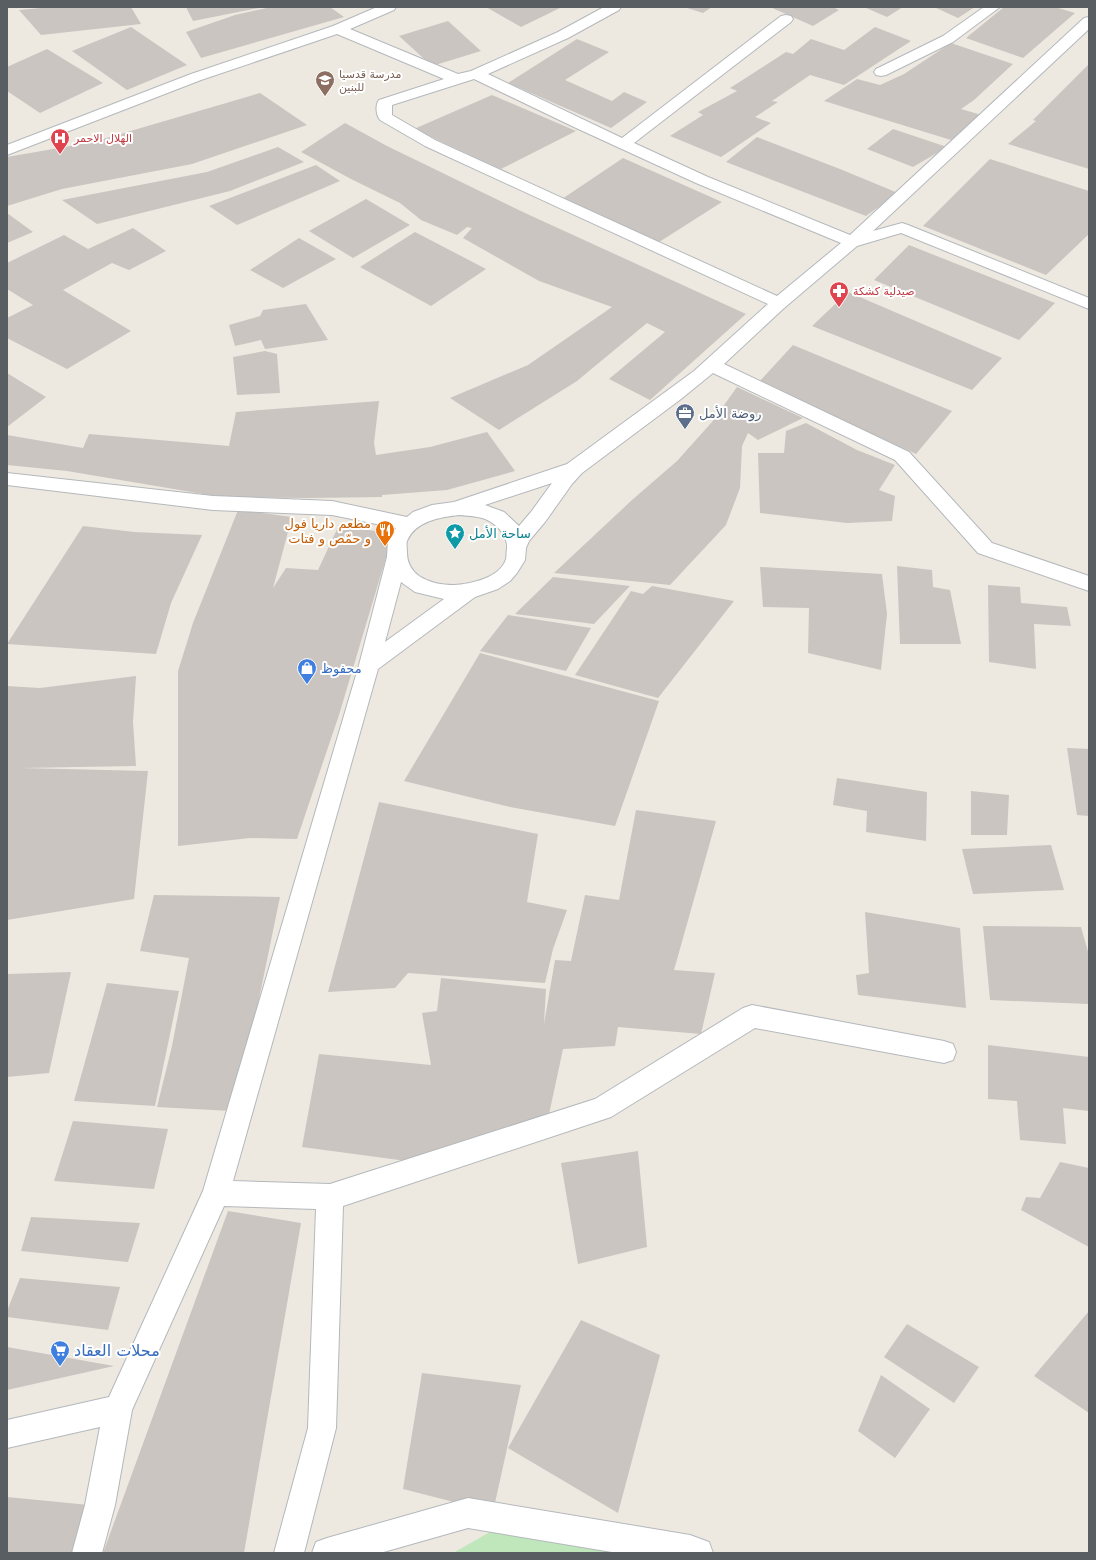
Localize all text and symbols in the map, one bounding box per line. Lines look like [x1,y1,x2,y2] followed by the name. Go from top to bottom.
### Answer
[339,68,402,94] place label: مدرسة قدسيا للبنين
[314,69,336,97] school or university icon: مدرسة قدسيا للبنين
[49,127,71,155] hospital icon: الهلال الاحمر
[73,132,132,145] place label: الهلال الاحمر
[828,280,850,308] pharmacy icon: صيدلية كشكة
[853,285,915,298] place label: صيدلية كشكة
[674,402,696,430] office icon: روضة الأمل
[699,405,762,422] place label: روضة الأمل
[285,516,371,547] place label: مطعم داريا فول و حمّص و فتات
[374,519,396,547] restaurant icon: مطعم داريا فول و حمّص و فتات
[444,522,466,550] place icon: ساحة الأمل
[469,525,531,541] place label: ساحة الأمل
[296,657,318,685] shop icon: محفوظ
[321,661,362,677] place label: محفوظ
[49,1339,71,1367] supermarket icon: محلات العقاد
[74,1341,160,1360] place label: محلات العقاد

